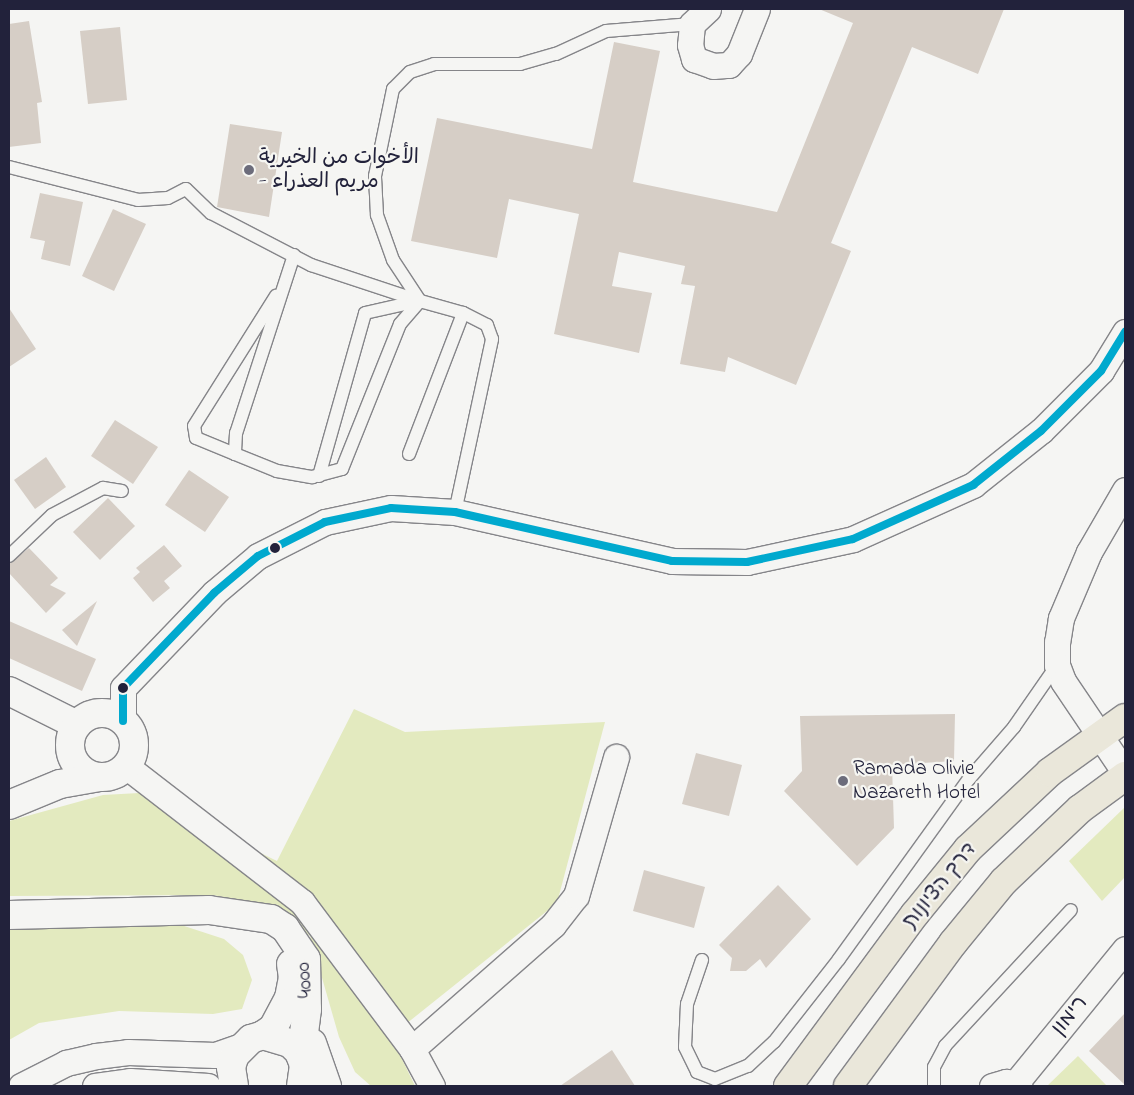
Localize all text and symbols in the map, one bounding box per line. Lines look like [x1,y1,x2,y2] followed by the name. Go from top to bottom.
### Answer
[259,145,419,195] place label: الأخوات من الخيرية - مريم العذراء
[243,164,255,176] marker: الأخوات من الخيرية - مريم العذراء
[270,543,280,553] unlabelled marker
[118,683,128,693] unlabelled marker
[853,756,980,806] place label: Ramada Olivie Nazareth Hotel
[837,775,849,787] marker: Ramada Olivie Nazareth Hotel
[898,838,982,934] street label: דרך הציונות
[291,961,319,999] street label: 4000
[1047,991,1093,1041] street label: רימון

